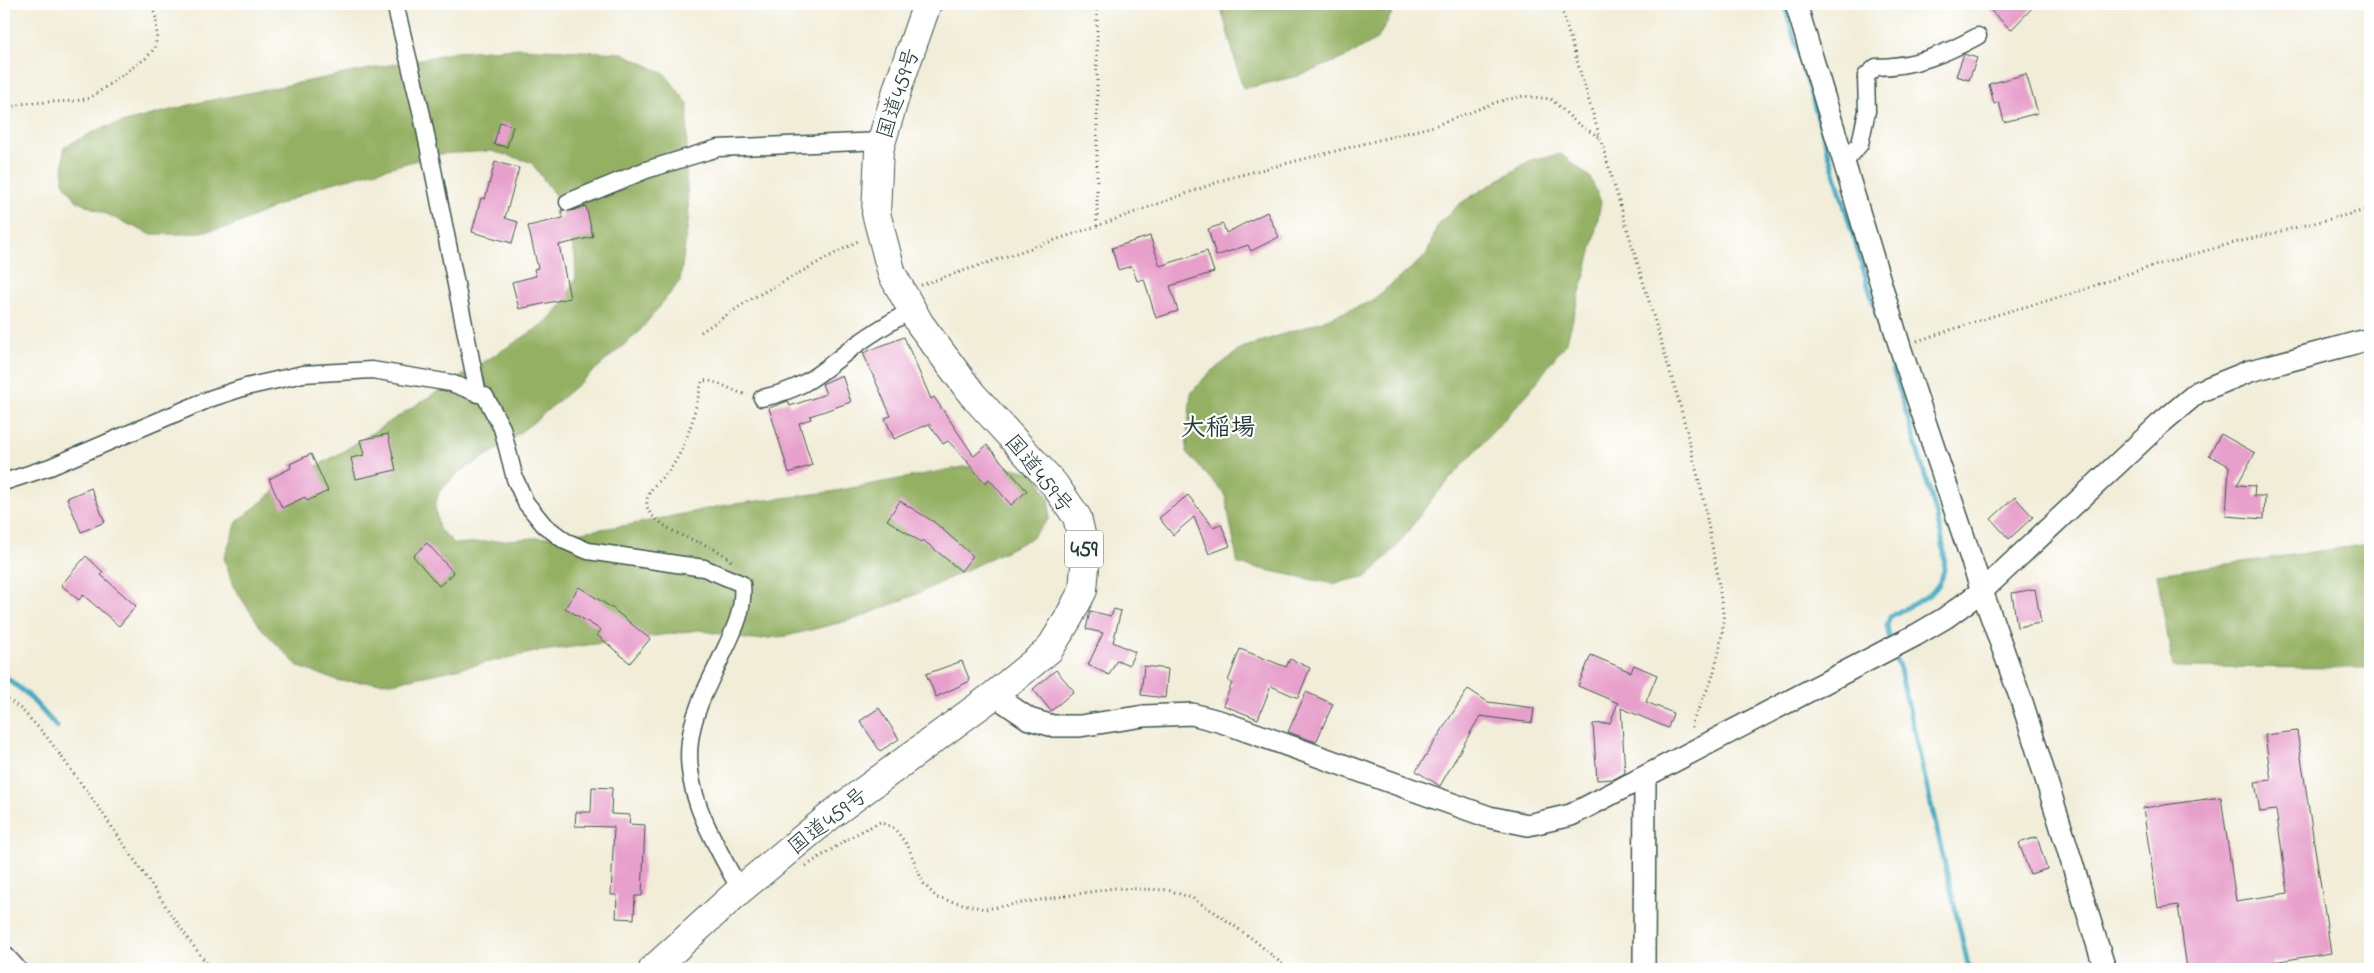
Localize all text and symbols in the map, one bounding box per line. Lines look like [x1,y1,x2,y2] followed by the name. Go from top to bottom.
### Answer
[870,44,930,144] street label: 国道459号
[1180,411,1256,447] district label: 大稲場
[996,428,1080,522] street label: 国道459号
[1065,530,1103,568] road number: 459
[782,781,876,864] street label: 国道459号

